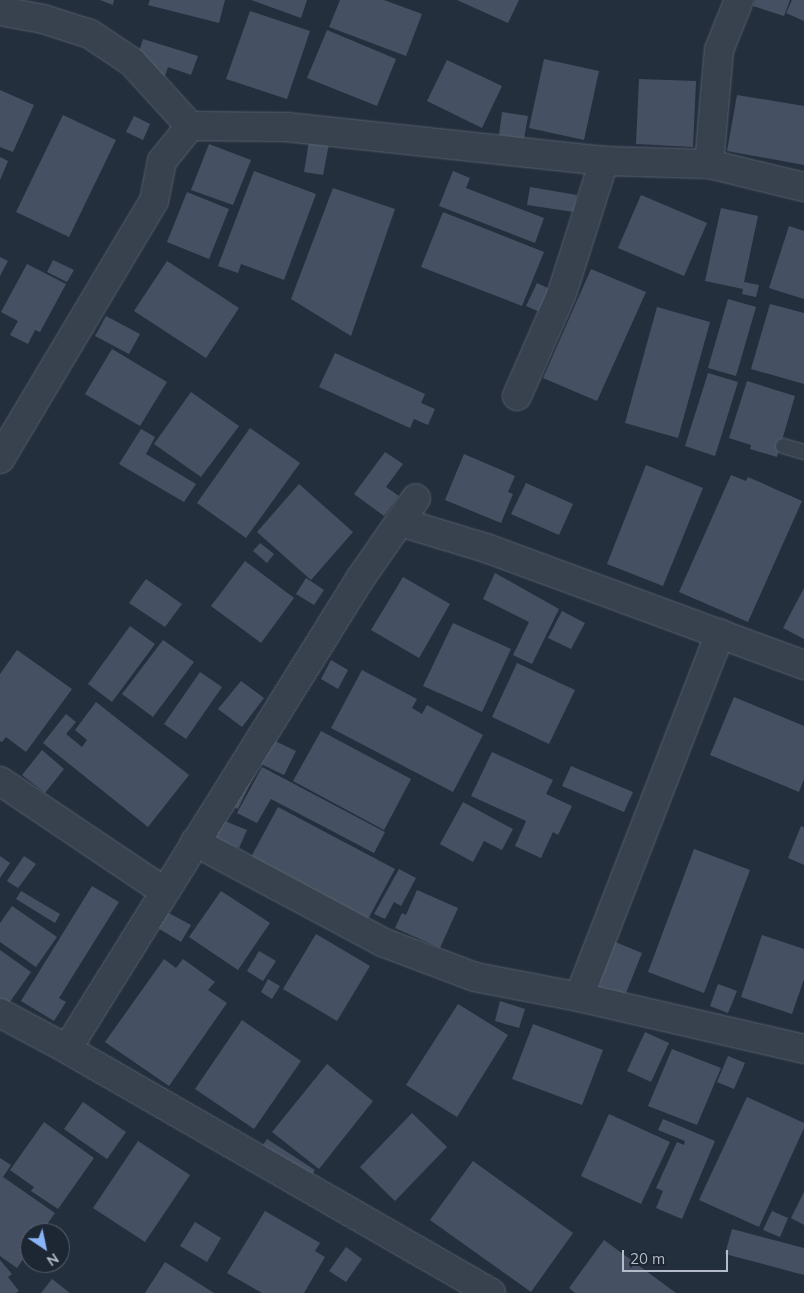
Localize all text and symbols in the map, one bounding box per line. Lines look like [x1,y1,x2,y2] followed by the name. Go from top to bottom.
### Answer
[20,1223,70,1273] north arrow
[624,1240,730,1272] scale bar
[43,1249,62,1270] text: N
[630,1249,665,1268] text: 20 m

